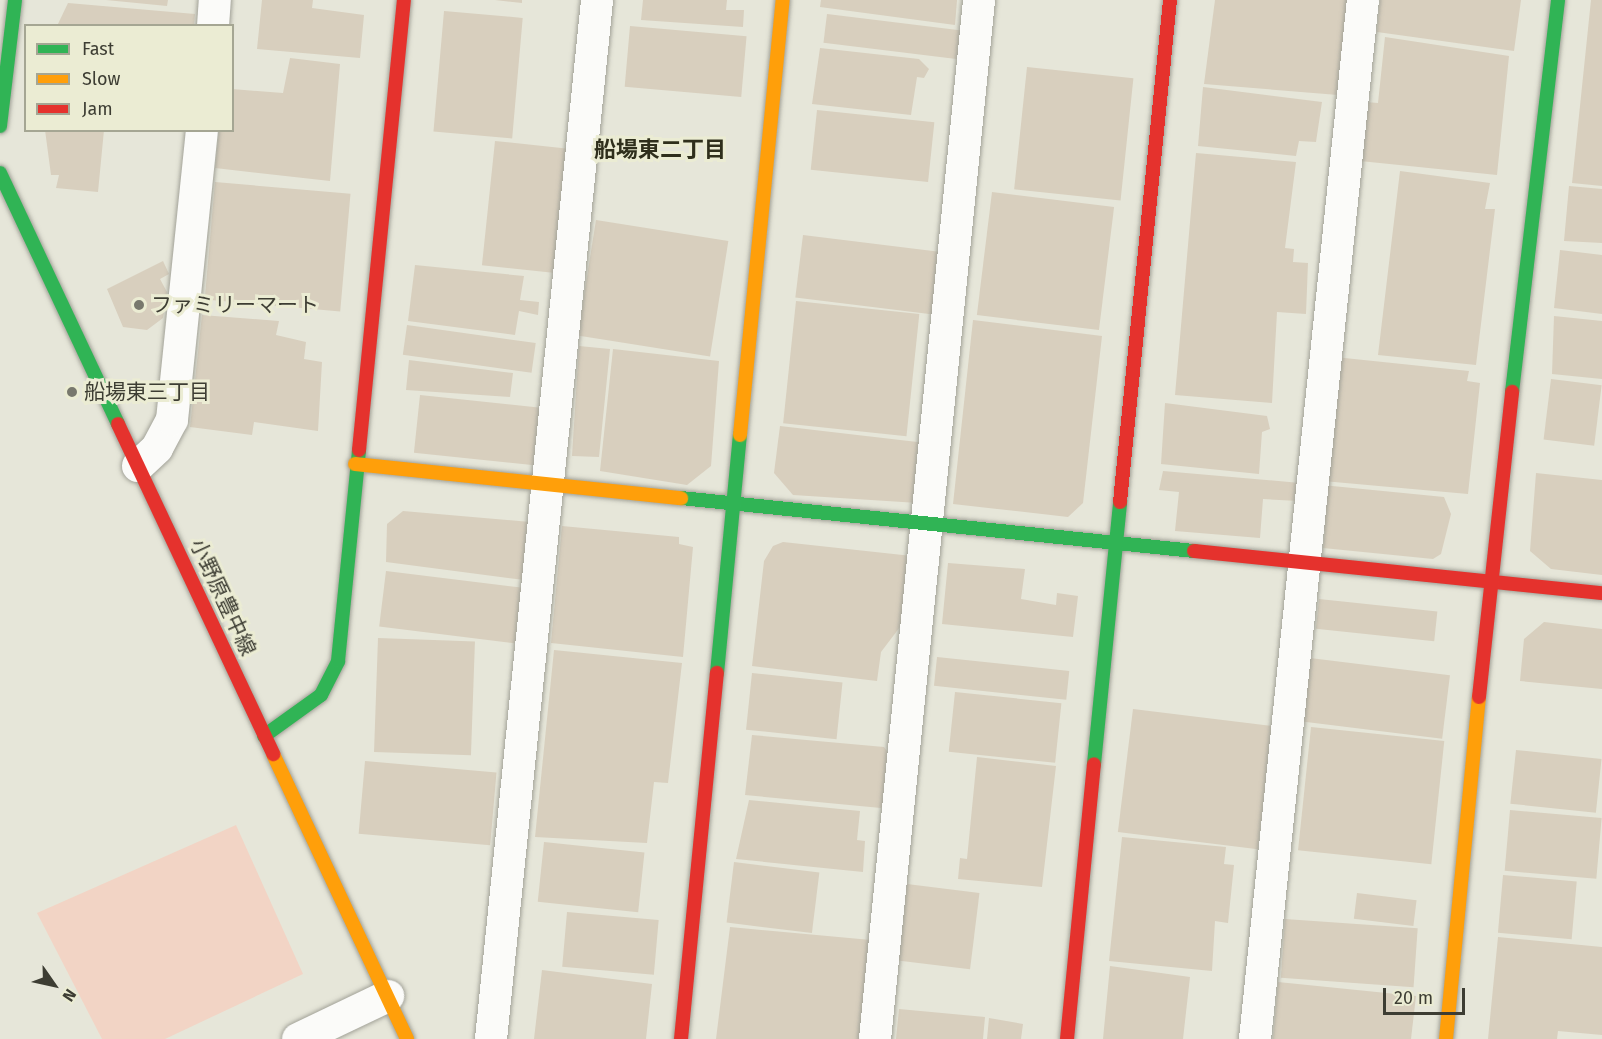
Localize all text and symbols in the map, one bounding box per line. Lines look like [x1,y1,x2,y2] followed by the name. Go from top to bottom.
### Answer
[24,24,234,132] legend
[82,38,114,60] text: Fast
[82,68,120,90] text: Slow
[82,98,113,120] text: Jam
[594,137,726,163] district label: 船場東二丁目
[151,292,319,318] place label: ファミリーマート
[132,298,146,312] marker: ファミリーマート
[84,379,210,405] place label: 船場東三丁目
[65,385,79,399] marker: 船場東三丁目
[185,535,261,659] street label: 小野原豊中線
[24,955,84,1015] north arrow
[1386,976,1468,1014] scale bar
[58,986,80,1005] text: N
[1394,987,1433,1009] text: 20 m

